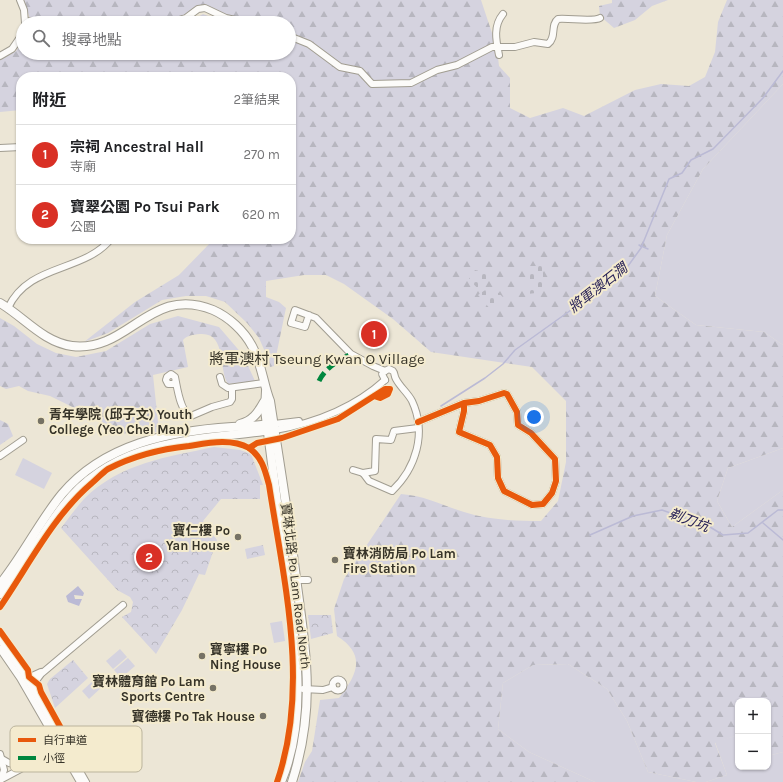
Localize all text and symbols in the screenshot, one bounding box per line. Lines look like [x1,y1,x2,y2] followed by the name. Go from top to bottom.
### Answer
[16,16,296,60] search box
[30,27,52,49] icon: search
[62,31,122,49] text: 搜尋地點
[32,90,66,110] text: 附近
[233,92,280,107] text: 2筆結果
[70,138,204,156] text: 宗祠 Ancestral Hall
[43,147,47,162] text: 1
[243,147,280,162] text: 270 m
[70,159,96,174] text: 寺廟
[70,198,220,216] text: 寶翠公園 Po Tsui Park
[41,207,49,222] text: 2
[242,207,280,222] text: 620 m
[70,219,96,234] text: 公園
[565,259,632,316] water label: 將軍澳石澗
[361,319,387,349] pin: 1
[209,350,425,368] district label: 將軍澳村 Tseung Kwan O Village
[49,407,192,437] place label: 青年學院 (邱子文) Youth College (Yeo Chei Man)
[524,407,544,427] your location
[36,416,46,426] marker: 青年學院 (邱子文) Youth College (Yeo Chei Man)
[278,502,314,670] street label: 寶琳北路 Po Lam Road North
[666,505,714,536] water label: 剃刀坑
[166,523,230,553] place label: 寶仁樓 Po Yan House
[233,532,243,542] marker: 寶仁樓 Po Yan House
[136,542,162,572] pin: 2
[343,546,456,576] place label: 寶林消防局 Po Lam Fire Station
[330,555,340,565] marker: 寶林消防局 Po Lam Fire Station
[210,642,281,672] place label: 寶寧樓 Po Ning House
[197,651,207,661] marker: 寶寧樓 Po Ning House
[92,674,205,704] place label: 寶林體育館 Po Lam Sports Centre
[208,683,218,693] marker: 寶林體育館 Po Lam Sports Centre
[735,698,771,770] map controls
[735,698,771,734] button: +
[132,709,255,724] place label: 寶德樓 Po Tak House
[258,711,268,721] marker: 寶德樓 Po Tak House
[10,726,142,772] legend
[43,734,87,747] text: 自行車道
[735,734,771,770] button: −
[43,752,65,765] text: 小徑

